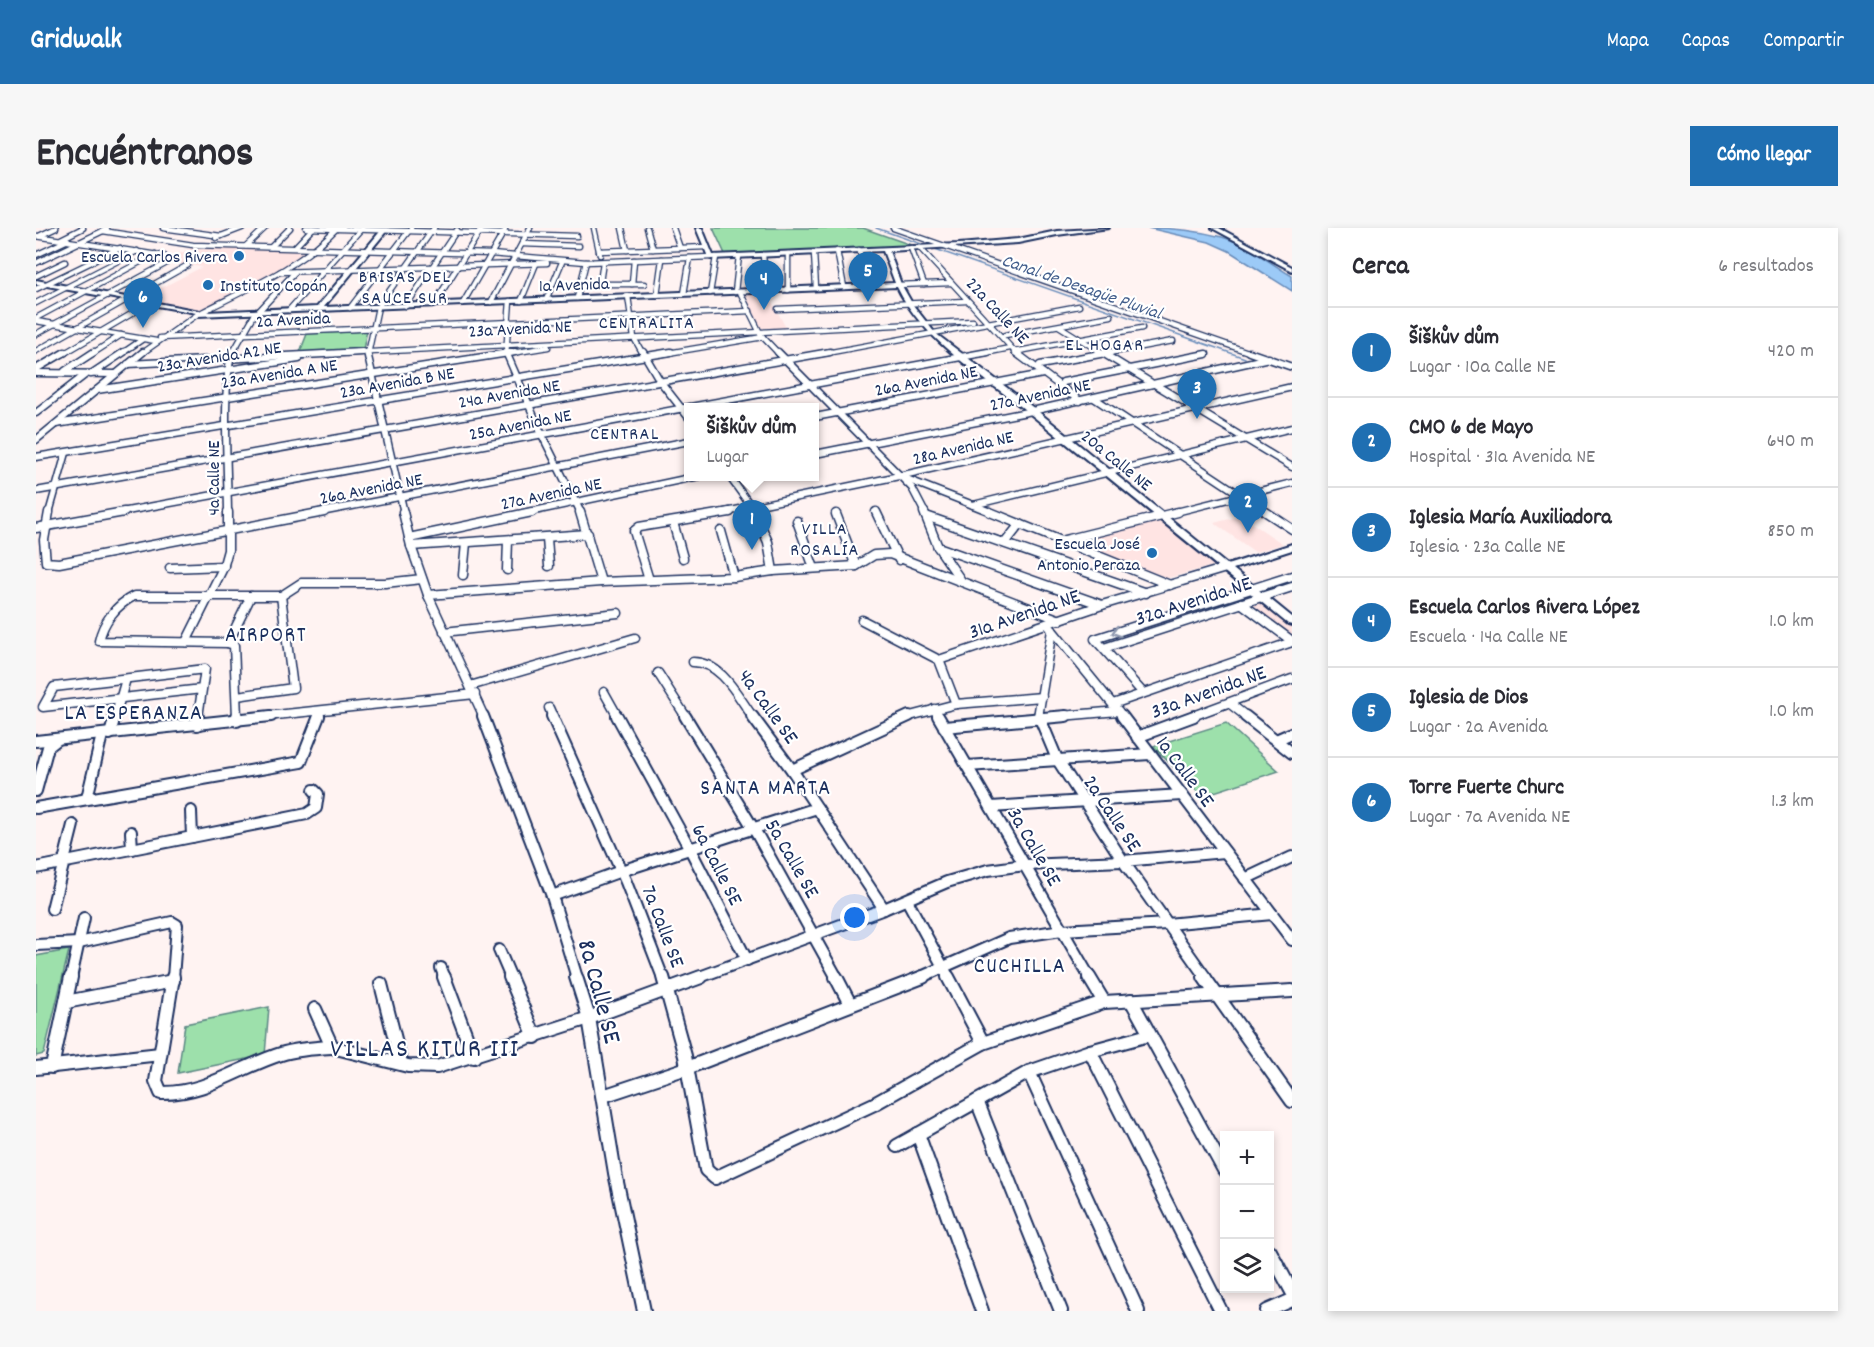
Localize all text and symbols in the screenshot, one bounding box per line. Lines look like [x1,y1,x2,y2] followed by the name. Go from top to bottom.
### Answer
[30,22,122,62] text: Gridwalk
[1607,27,1649,57] text: Mapa
[1682,27,1730,57] text: Capas
[1763,27,1844,57] text: Compartir
[36,126,254,186] text: Encuéntranos
[1690,126,1838,186] button: Cómo llegar
[81,246,228,271] place label: Escuela Carlos Rivera
[232,249,246,263] marker: Escuela Carlos Rivera
[998,249,1166,328] water label: Canal de Desagüe Pluvial
[1352,249,1409,286] text: Cerca
[848,253,888,302] pin: 5
[1718,253,1814,281] text: 6 resultados
[744,260,784,310] pin: 4
[359,266,451,312] district label: BRISAS DEL SAUCE SUR
[539,273,610,300] street label: 1a Avenida
[959,273,1034,351] street label: 22a Calle NE
[220,275,327,300] place label: Instituto Copán
[201,278,215,292] marker: Instituto Copán
[124,279,162,328] pin: 6
[255,307,331,336] street label: 2a Avenida
[599,312,695,337] district label: CENTRALITA
[468,315,572,346] street label: 23a Avenida NE
[1409,323,1499,354] text: Šiškův dům
[1066,334,1144,359] district label: EL HOGAR
[156,336,283,381] street label: 23a Avenida A2 NE
[1369,338,1374,366] text: 1
[1768,338,1814,366] text: 420 m
[220,354,339,397] street label: 23a Avenida A NE
[1409,354,1555,382] text: Lugar · 10a Calle NE
[873,360,980,405] street label: 26a Avenida NE
[338,362,457,407] street label: 23a Avenida B NE
[1178,370,1216,419] pin: 3
[457,374,562,417] street label: 24a Avenida NE
[988,374,1093,419] street label: 27a Avenida NE
[684,403,819,481] popup
[467,404,574,449] street label: 25a Avenida NE
[706,413,797,444] text: Šiškův dům
[1409,413,1533,444] text: CMO 6 de Mayo
[590,423,660,448] district label: CENTRAL
[1074,425,1156,498] street label: 20a Calle NE
[911,426,1016,473] street label: 28a Avenida NE
[1367,428,1376,456] text: 2
[1767,428,1814,456] text: 640 m
[203,440,228,516] street label: 4a Calle NE
[706,444,749,472] text: Lugar
[1409,444,1595,472] text: Hospital · 31a Avenida NE
[318,468,425,513] street label: 26a Avenida NE
[499,473,604,518] street label: 27a Avenida NE
[1228,484,1268,533] pin: 2
[732,500,772,550] pin: 1
[1409,503,1612,534] text: Iglesia María Auxiliadora
[790,518,860,564] district label: VILLA ROSALÍA
[1367,518,1376,546] text: 3
[1768,518,1814,546] text: 850 m
[1037,533,1141,579] place label: Escuela José Antonio Peraza
[1409,534,1565,562] text: Iglesia · 23a Calle NE
[1145,546,1159,560] marker: Escuela José Antonio Peraza
[1132,570,1256,636] street label: 32a Avenida NE
[965,583,1085,649] street label: 31a Avenida NE
[1409,593,1640,624] text: Escuela Carlos Rivera López
[1367,608,1376,636] text: 4
[1769,608,1814,636] text: 1.0 km
[225,621,307,652] district label: AIRPORT
[1409,624,1568,652] text: Escuela · 14a Calle NE
[1111,625,1122,637] one-way arrow
[1147,659,1271,729] street label: 33a Avenida NE
[729,664,804,752] street label: 4a Calle SE
[1409,683,1528,714] text: Iglesia de Dios
[1367,698,1376,726] text: 5
[1769,698,1814,726] text: 1.0 km
[64,699,204,730] district label: LA ESPERANZA
[1409,714,1548,742] text: Lugar · 2a Avenida
[1147,731,1221,815] street label: 1a Calle SE
[1074,770,1148,859] street label: 2a Calle SE
[1409,773,1564,804] text: Torre Fuerte Churc
[700,774,832,805] district label: SANTA MARTA
[1367,788,1376,816] text: 6
[1771,788,1814,816] text: 1.3 km
[998,802,1067,893] street label: 3a Calle SE
[1409,804,1570,832] text: Lugar · 7a Avenida NE
[756,814,825,905] street label: 5a Calle SE
[682,819,749,912] street label: 6a Calle SE
[632,882,691,973] street label: 7a Calle SE
[840,903,869,932] your location
[566,936,629,1048] street label: 8a Calle SE
[974,952,1066,983] district label: CUCHILLA
[330,1031,520,1070] district label: VILLAS KITUR III
[1220,1131,1274,1293] map controls
[1220,1131,1274,1185] button: +
[1220,1185,1274,1239] button: −
[1220,1239,1274,1293] button: layers

